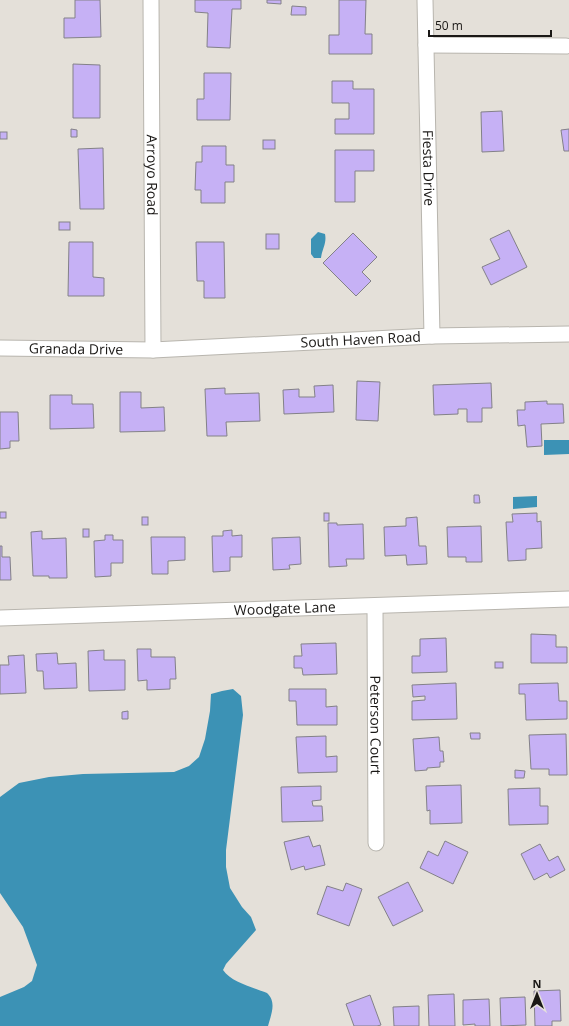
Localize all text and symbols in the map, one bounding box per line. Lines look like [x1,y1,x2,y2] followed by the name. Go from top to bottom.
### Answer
[429,12,551,38] scale bar
[435,17,463,34] text: 50 m
[419,130,439,206] street label: Fiesta Drive
[143,134,162,216] street label: Arroyo Road
[300,327,421,352] street label: South Haven Road
[29,338,123,359] street label: Granada Drive
[234,597,336,619] street label: Woodgate Lane
[366,676,386,774] street label: Peterson Court
[517,974,557,1014] north arrow
[533,976,541,991] text: N

